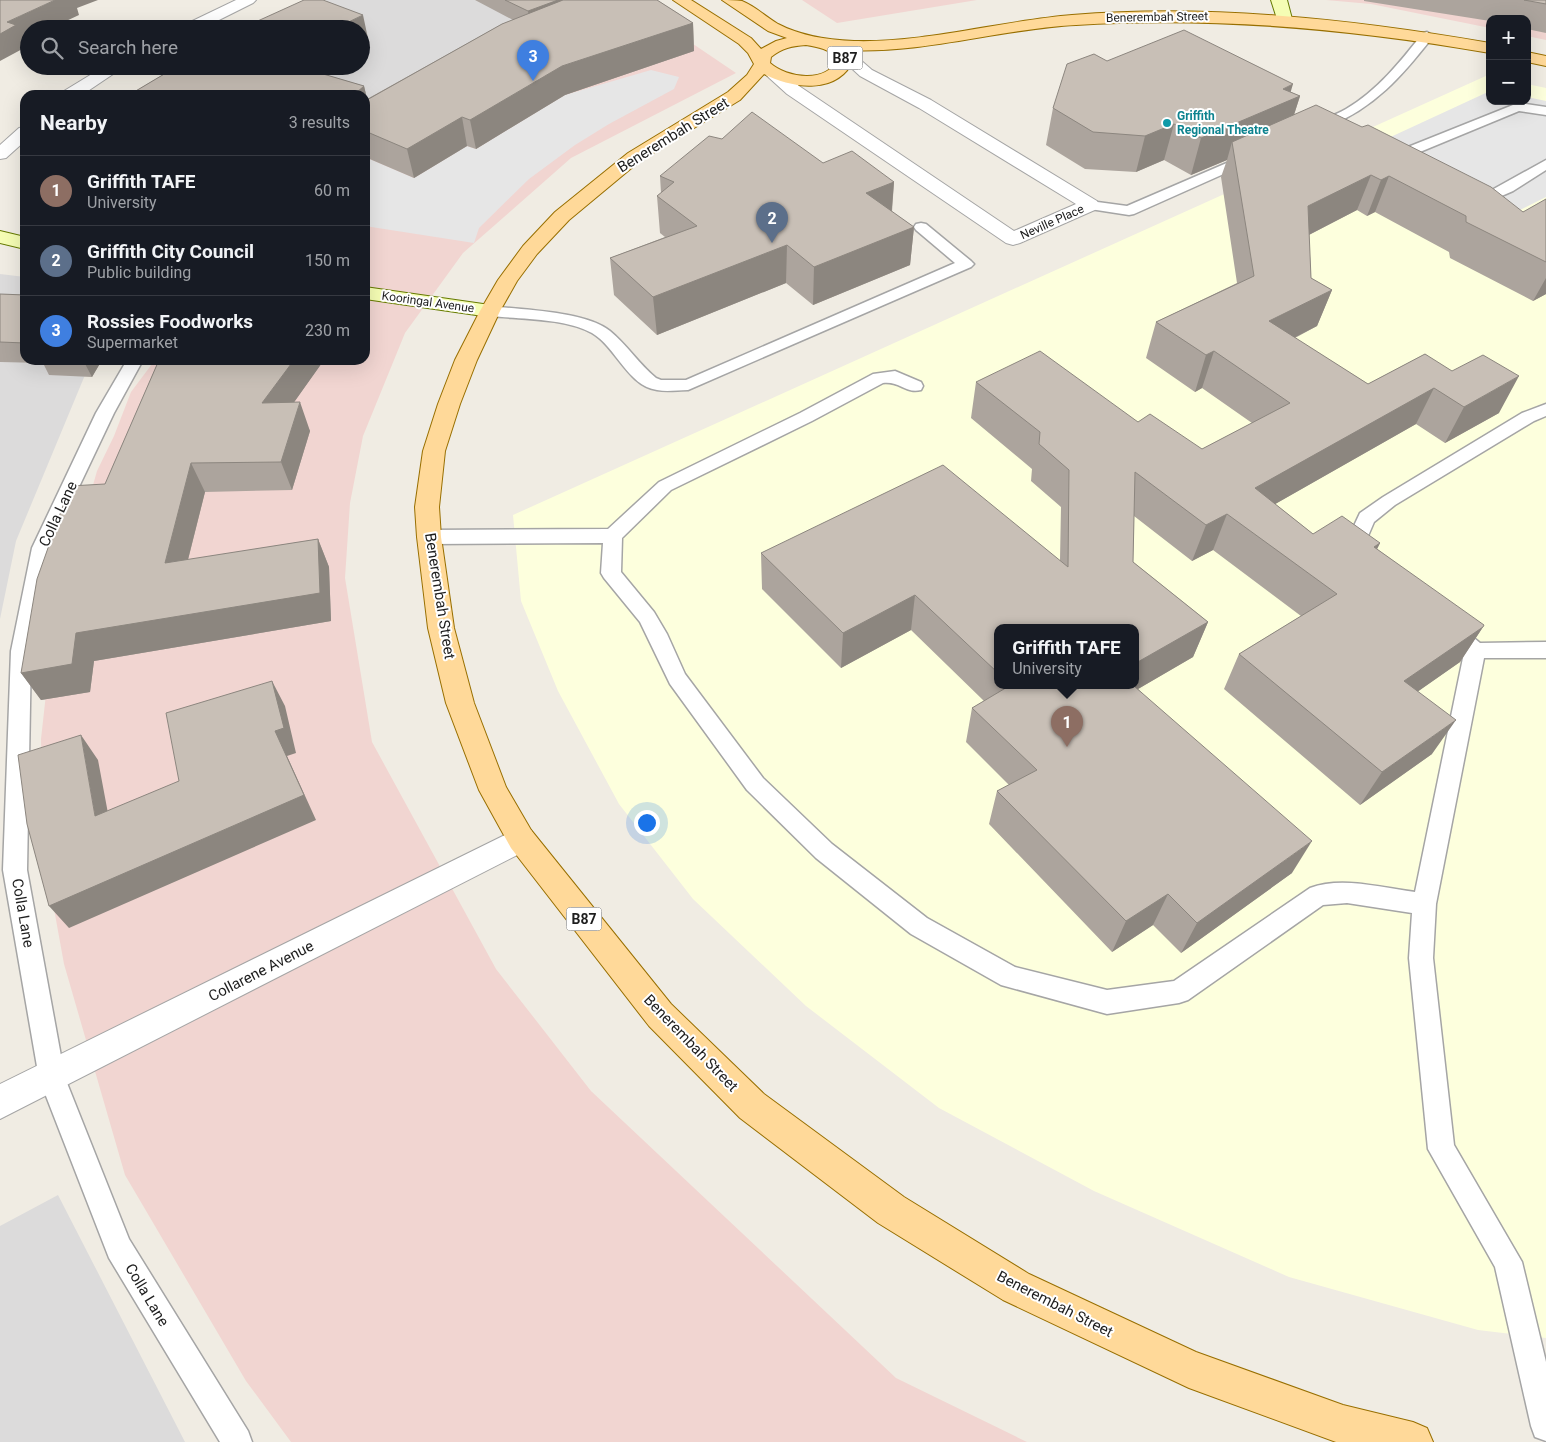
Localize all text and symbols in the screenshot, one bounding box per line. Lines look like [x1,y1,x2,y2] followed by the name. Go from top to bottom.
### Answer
[1106,9,1208,25] street label: Benerembah Street
[1486,15,1531,105] map controls
[1486,15,1531,60] button: +
[20,20,370,75] search box
[38,34,66,62] icon: search
[78,36,178,59] text: Search here
[517,40,549,81] pin: 3
[828,46,862,70] road number: B87
[1486,60,1531,105] button: −
[614,93,732,176] street label: Benerembah Street
[1177,109,1269,137] place label: Griffith Regional Theatre
[40,111,107,135] text: Nearby
[289,113,350,132] text: 3 results
[1161,117,1173,129] marker: Griffith Regional Theatre
[87,170,196,193] text: Griffith TAFE
[51,181,61,200] text: 1
[314,181,350,200] text: 60 m
[87,193,157,212] text: University
[756,202,788,243] pin: 2
[1018,202,1086,242] street label: Neville Place
[87,240,254,263] text: Griffith City Council
[51,251,61,270] text: 2
[305,251,350,270] text: 150 m
[87,263,191,282] text: Public building
[381,289,475,315] street label: Kooringal Avenue
[87,310,253,333] text: Rossies Foodworks
[51,321,61,340] text: 3
[305,321,350,340] text: 230 m
[87,333,178,352] text: Supermarket
[35,478,81,550] street label: Colla Lane
[421,532,459,661] street label: Benerembah Street
[994,624,1139,689] popup
[1012,636,1121,659] text: Griffith TAFE
[1012,659,1082,678] text: University
[1051,706,1083,747] pin: 1
[634,810,660,836] your location
[8,877,38,949] street label: Colla Lane
[566,908,602,931] road number: B87
[205,937,317,1005] street label: Collarene Avenue
[640,991,742,1095] street label: Benerembah Street
[121,1260,173,1330] street label: Colla Lane
[994,1267,1116,1341] street label: Benerembah Street

